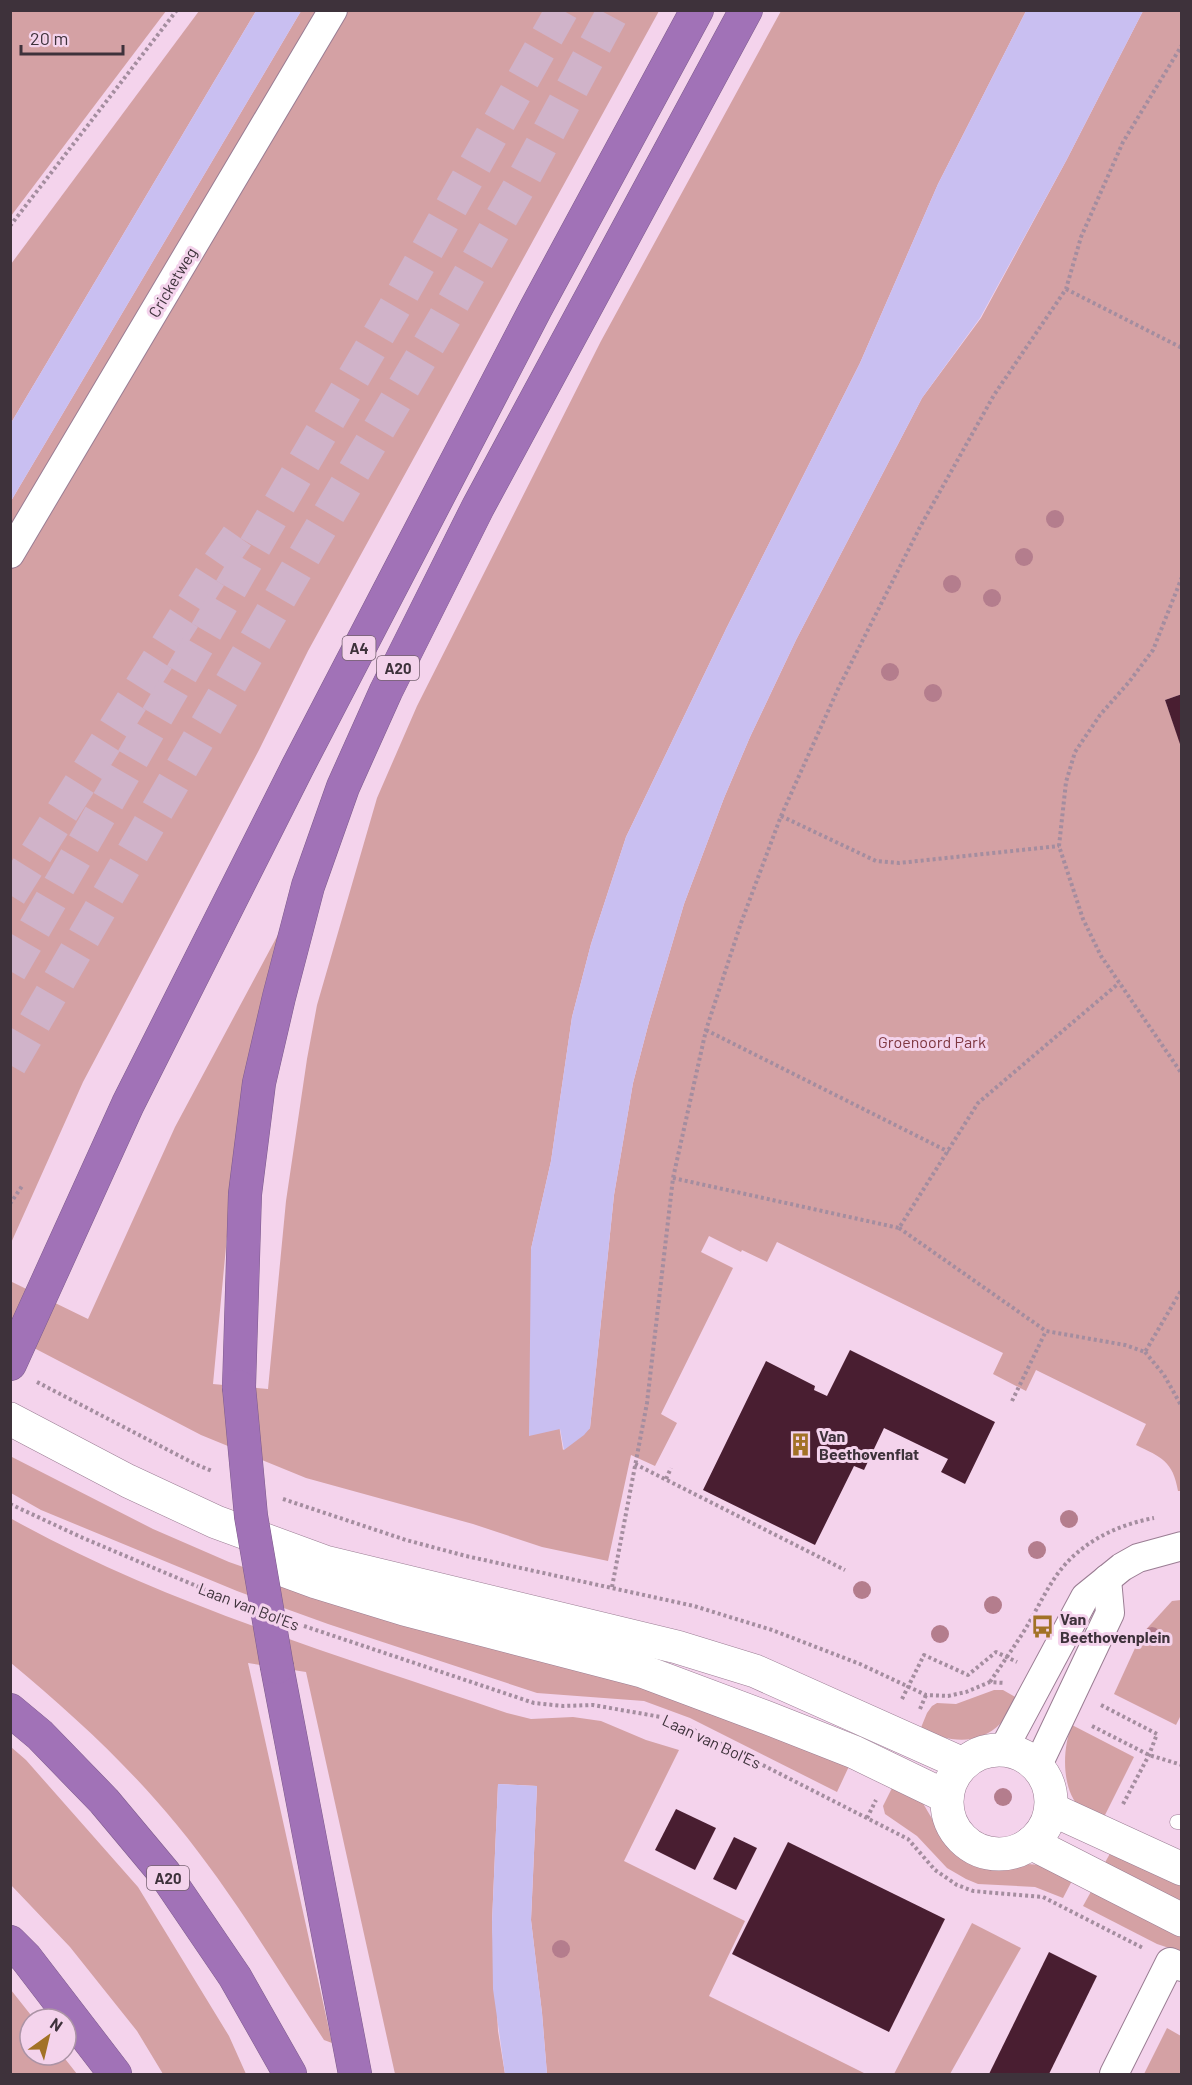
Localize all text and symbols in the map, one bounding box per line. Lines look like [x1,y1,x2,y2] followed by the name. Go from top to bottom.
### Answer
[21,18,123,56] scale bar
[30,27,68,49] text: 20 m
[144,244,200,320] street label: Cricketweg
[342,636,376,660] road number: A4
[377,656,419,680] road number: A20
[878,1032,986,1051] park label: Groenoord Park
[819,1426,919,1463] place label: Van Beethovenflat
[788,1431,814,1457] building icon: Van Beethovenflat
[196,1578,302,1634] street label: Laan van Bol'Es
[1060,1609,1170,1646] place label: Van Beethovenplein
[1029,1614,1055,1640] bus stop icon: Van Beethovenplein
[660,1710,764,1772] street label: Laan van Bol'Es
[147,1866,189,1890] road number: A20
[18,2007,78,2067] north arrow
[47,2013,66,2035] text: N

